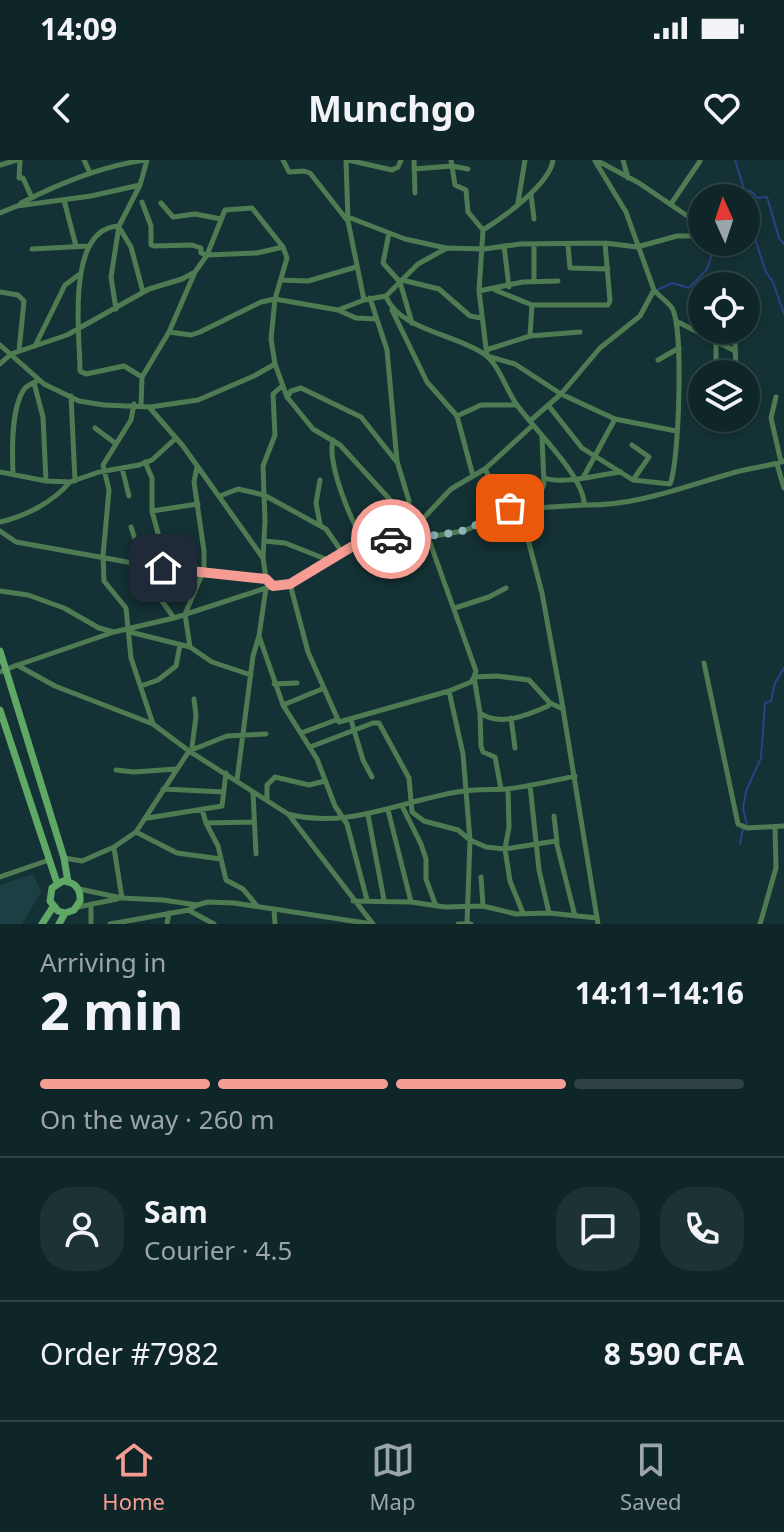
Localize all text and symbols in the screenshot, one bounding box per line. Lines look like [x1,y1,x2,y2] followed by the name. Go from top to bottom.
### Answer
[40,8,117,49] text: 14:09
[308,84,476,133] text: Munchgo
[40,86,84,130] icon: back
[700,86,744,130] icon: heart
[688,184,760,256] north arrow
[688,184,760,432] map controls
[688,272,760,344] button: locate
[688,360,760,432] button: layers
[476,474,544,542] pin
[488,486,532,530] icon: bag
[351,499,431,579] courier
[369,517,413,561] icon: car
[129,534,197,602] pin
[141,546,185,590] icon: home
[40,944,166,980] text: Arriving in
[575,972,744,1013] text: 14:11–14:16
[40,974,183,1045] text: 2 min
[40,1101,274,1137] text: On the way · 260 m
[40,1187,124,1271] button: person
[556,1187,640,1271] button: chat
[660,1187,744,1271] button: phone
[144,1191,208,1232] text: Sam
[144,1232,292,1268] text: Courier · 4.5
[40,1333,219,1374] text: Order #7982
[604,1333,744,1374] text: 8 590 CFA
[102,1438,165,1516] tab: Home
[370,1438,415,1516] tab: Map
[620,1438,682,1516] tab: Saved

